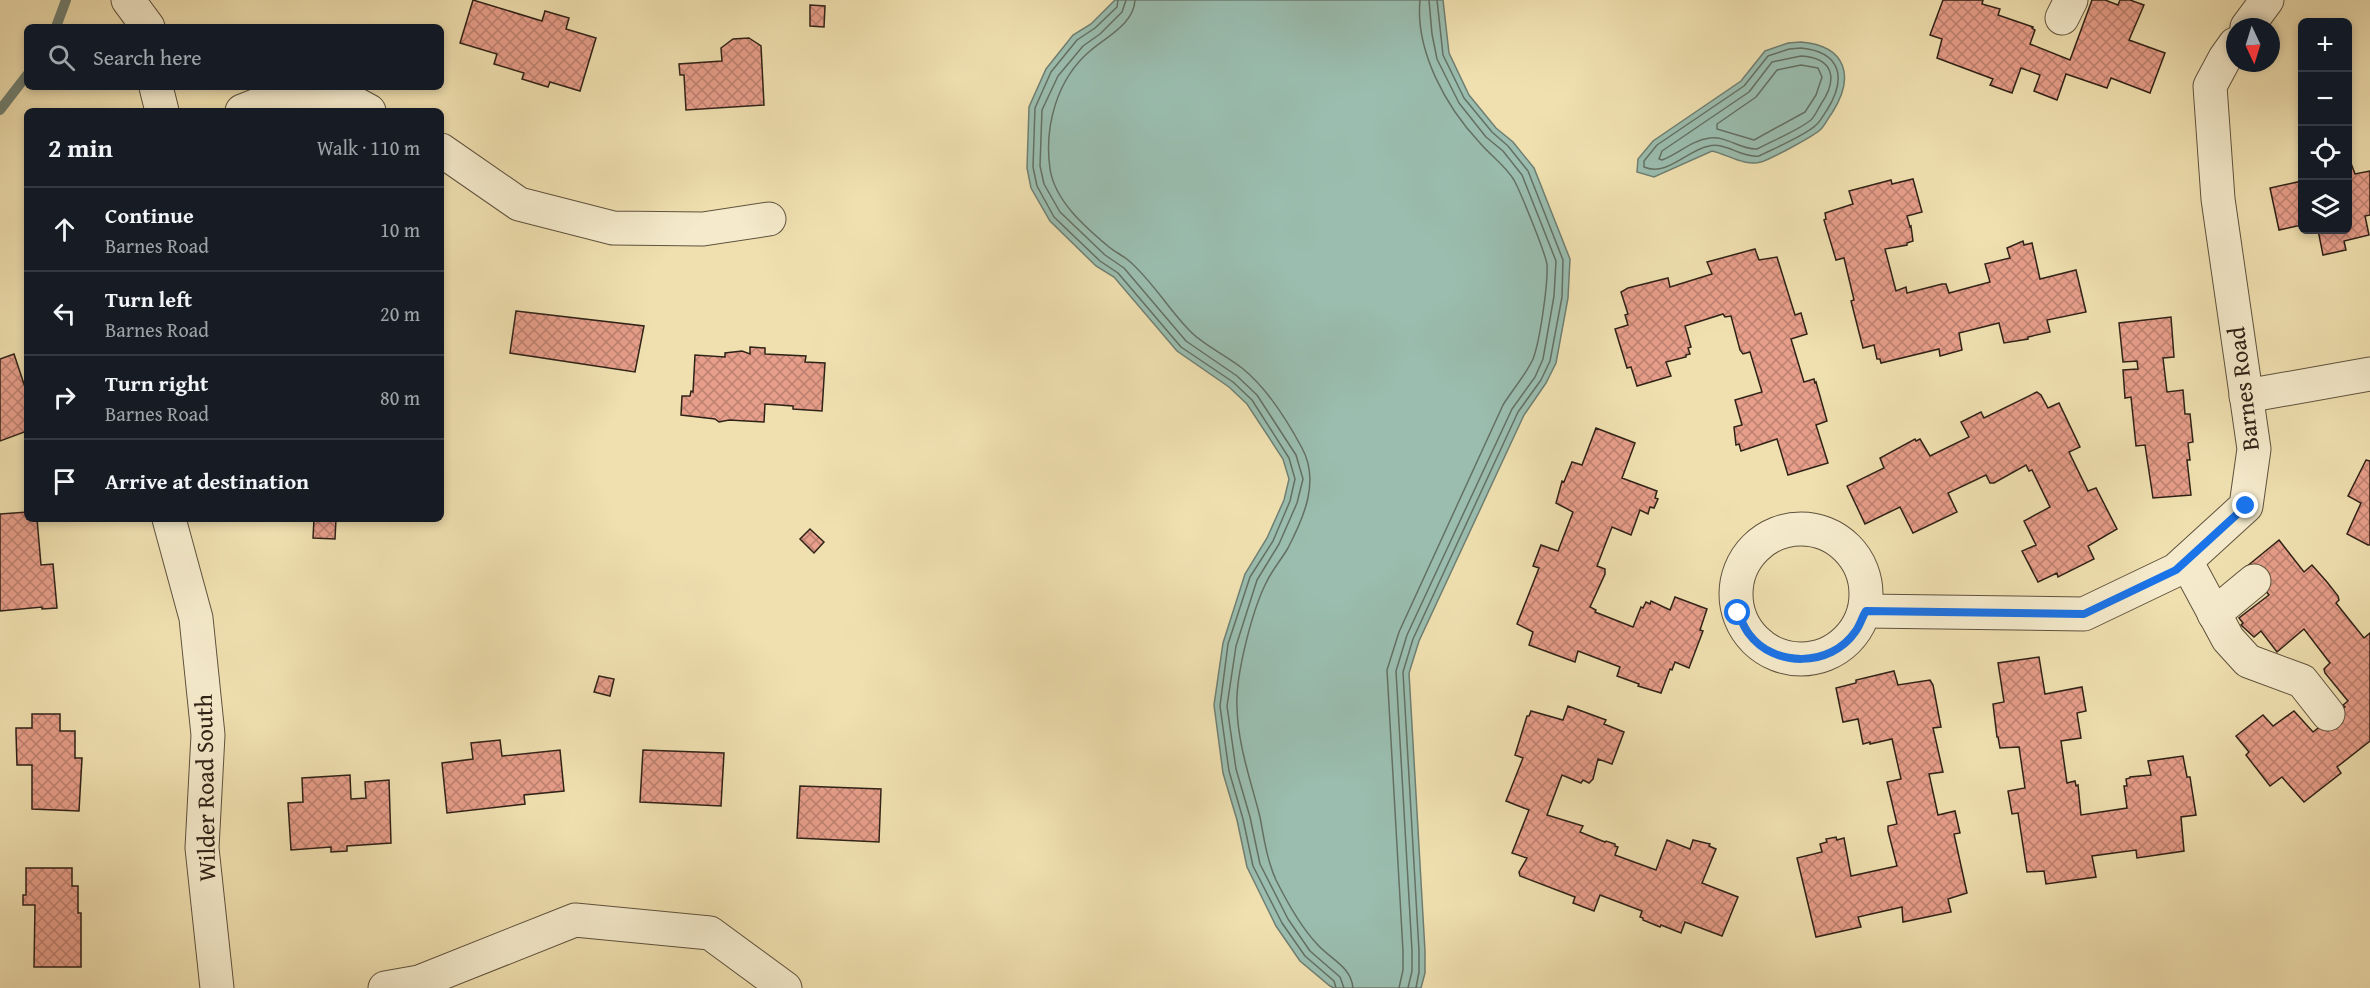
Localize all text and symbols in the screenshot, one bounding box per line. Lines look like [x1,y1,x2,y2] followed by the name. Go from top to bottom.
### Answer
[2226,18,2280,72] north arrow
[2298,18,2352,234] map controls
[2298,18,2352,72] button: +
[24,24,444,90] search box
[45,41,78,74] icon: search
[93,41,202,73] text: Search here
[2298,72,2352,126] button: −
[2298,126,2352,180] button: locate
[48,128,113,167] text: 2 min
[317,133,420,162] text: Walk · 110 m
[2298,180,2352,234] button: layers
[105,199,194,231] text: Continue
[48,213,81,246] icon: ahead
[380,215,420,244] text: 10 m
[105,231,209,260] text: Barnes Road
[105,283,192,315] text: Turn left
[48,297,81,330] icon: left
[380,299,420,328] text: 20 m
[105,315,209,344] text: Barnes Road
[2218,325,2268,453] street label: Barnes Road
[105,367,208,399] text: Turn right
[48,381,81,414] icon: right
[380,383,420,412] text: 80 m
[105,399,209,428] text: Barnes Road
[48,465,81,498] icon: arrive
[105,465,309,497] text: Arrive at destination
[2232,492,2258,518] route end
[1724,599,1750,625] route start
[186,693,224,882] street label: Wilder Road South

